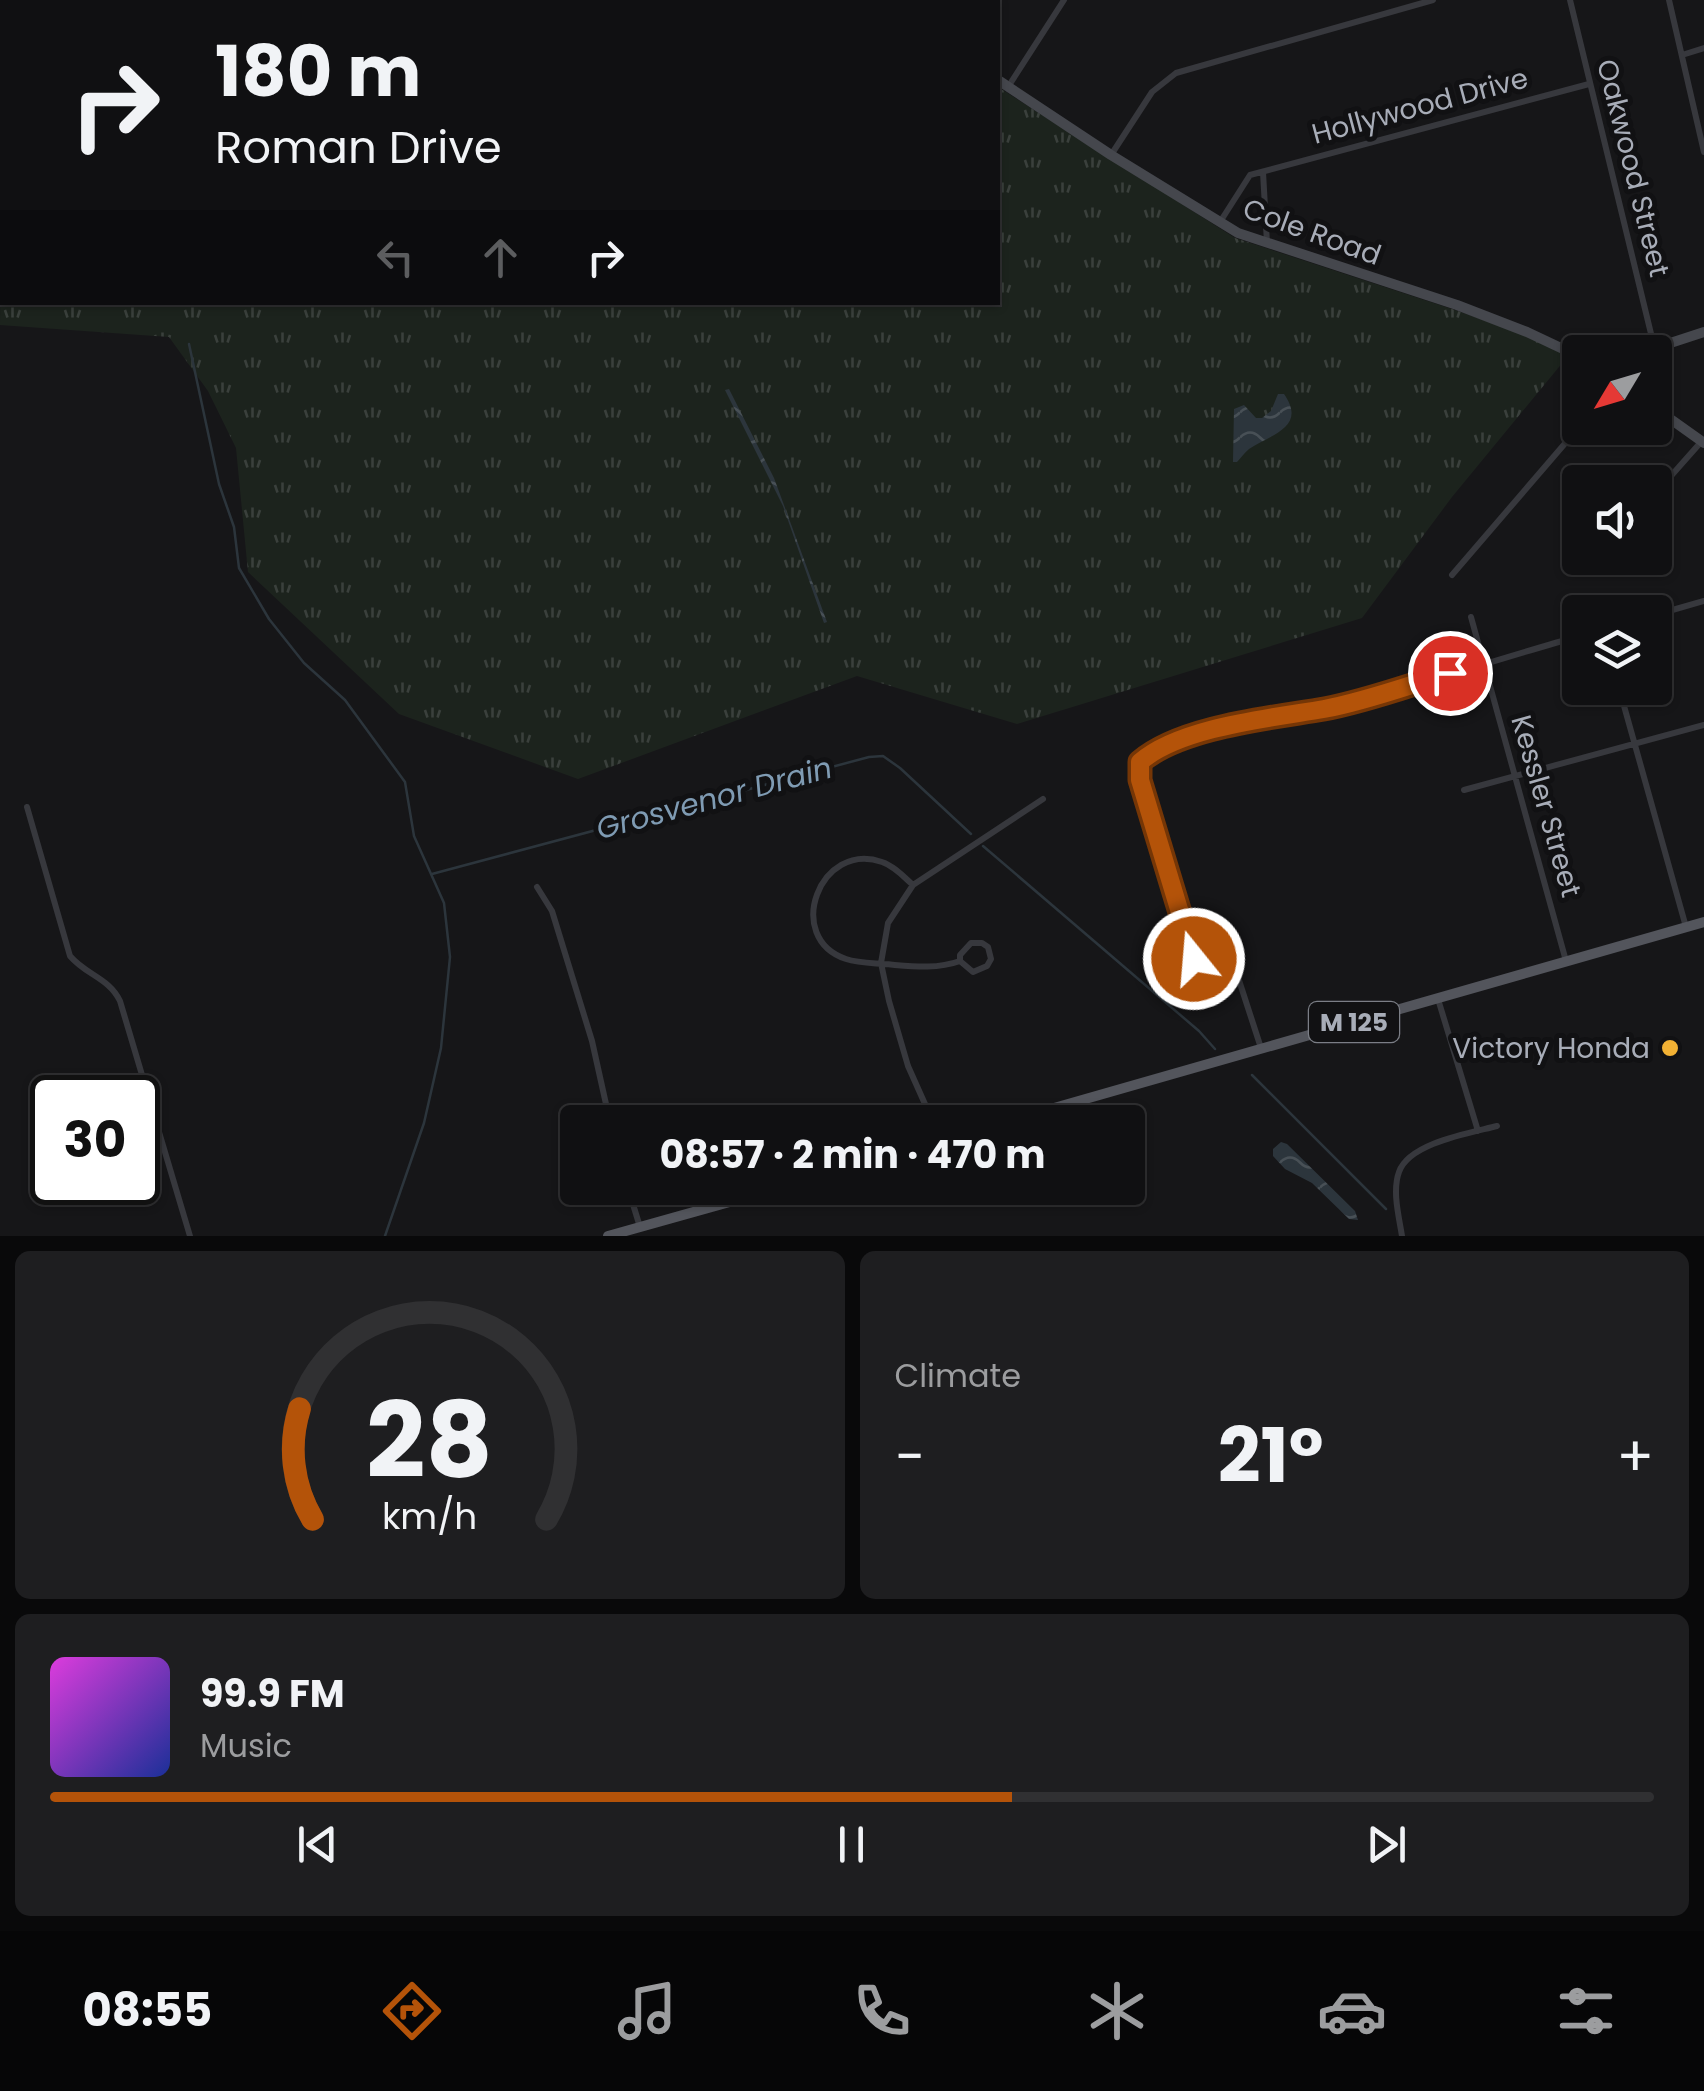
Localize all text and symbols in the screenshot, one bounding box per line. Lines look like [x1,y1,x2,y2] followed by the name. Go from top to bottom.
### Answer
[215,22,421,121] text: 180 m
[50,40,180,170] icon: right
[1587,55,1679,281] street label: Oakwood Street
[1308,58,1532,154] street label: Hollywood Drive
[215,116,502,179] text: Roman Drive
[1238,189,1386,275] street label: Cole Road
[368,230,423,285] icon: left
[473,230,528,285] icon: ahead
[578,230,633,285] icon: right
[1562,335,1672,445] north arrow
[1562,335,1672,705] map controls
[1562,465,1672,575] button: sound
[1562,595,1672,705] button: layers
[1408,631,1493,716] pin
[1423,646,1478,701] icon: arrive
[1501,710,1591,902] street label: Kessler Street
[591,746,837,850] water label: Grosvenor Drain
[1142,907,1246,1011] position arrow
[1309,1002,1399,1042] road number: M 125
[1452,1029,1650,1068] place label: Victory Honda
[1659,1037,1681,1059] marker: Victory Honda
[30,1075,160,1205] speed limit sign: 30
[659,1128,1046,1181] text: 08:57 · 2 min · 470 m
[895,1353,1021,1398] text: Climate
[366,1368,493,1513] text: 28
[1218,1403,1324,1508] text: 21°
[895,1418,925,1495] text: −
[1616,1418,1654,1495] text: +
[382,1491,477,1542] text: km/h
[200,1667,345,1720] text: 99.9 FM
[200,1723,292,1768] text: Music
[290,1817,345,1872] icon: previous
[824,1817,879,1872] icon: pause
[1359,1817,1414,1872] icon: next
[377,1976,447,2046] icon: directions
[612,1976,682,2046] icon: music
[847,1976,917,2046] icon: phone
[1082,1976,1152,2046] icon: climate
[1317,1976,1387,2046] icon: car
[1551,1976,1621,2046] icon: filters
[82,1979,212,2042] text: 08:55

